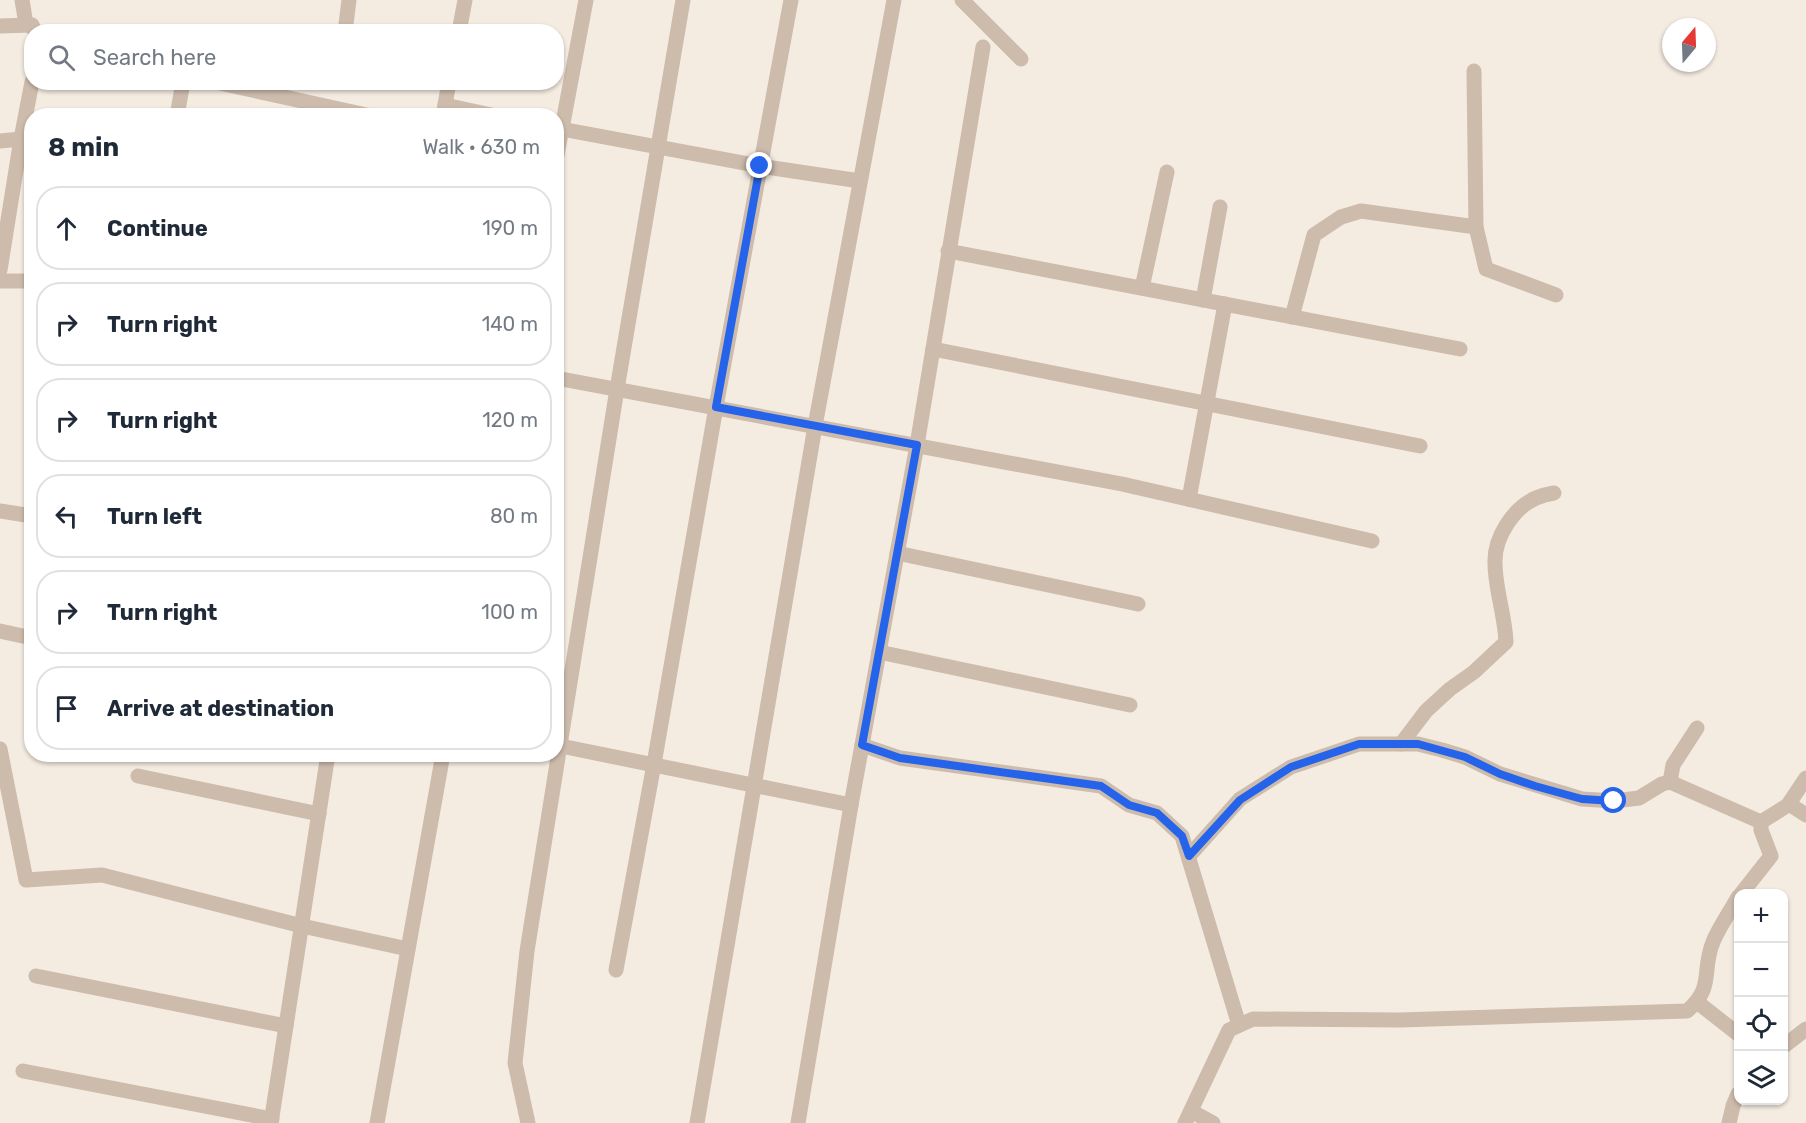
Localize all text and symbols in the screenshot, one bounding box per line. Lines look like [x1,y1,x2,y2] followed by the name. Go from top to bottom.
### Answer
[1662,18,1716,72] north arrow
[24,24,564,90] search box
[45,41,78,74] icon: search
[93,44,216,71] text: Search here
[48,132,119,163] text: 8 min
[423,135,540,159] text: Walk · 630 m
[746,152,772,178] route end
[50,212,83,245] icon: ahead
[107,215,208,242] text: Continue
[482,216,538,240] text: 190 m
[50,308,83,341] icon: right
[107,311,217,338] text: Turn right
[482,312,538,336] text: 140 m
[50,404,83,437] icon: right
[107,407,217,434] text: Turn right
[482,408,538,432] text: 120 m
[50,500,83,533] icon: left
[107,503,202,530] text: Turn left
[490,504,538,528] text: 80 m
[50,596,83,629] icon: right
[107,599,217,626] text: Turn right
[481,600,538,624] text: 100 m
[50,692,83,725] icon: arrive
[107,695,334,722] text: Arrive at destination
[1600,787,1626,813] route start
[1734,889,1788,1105] map controls
[1734,889,1788,943] button: +
[1734,943,1788,997] button: −
[1734,997,1788,1051] button: locate
[1734,1051,1788,1105] button: layers

